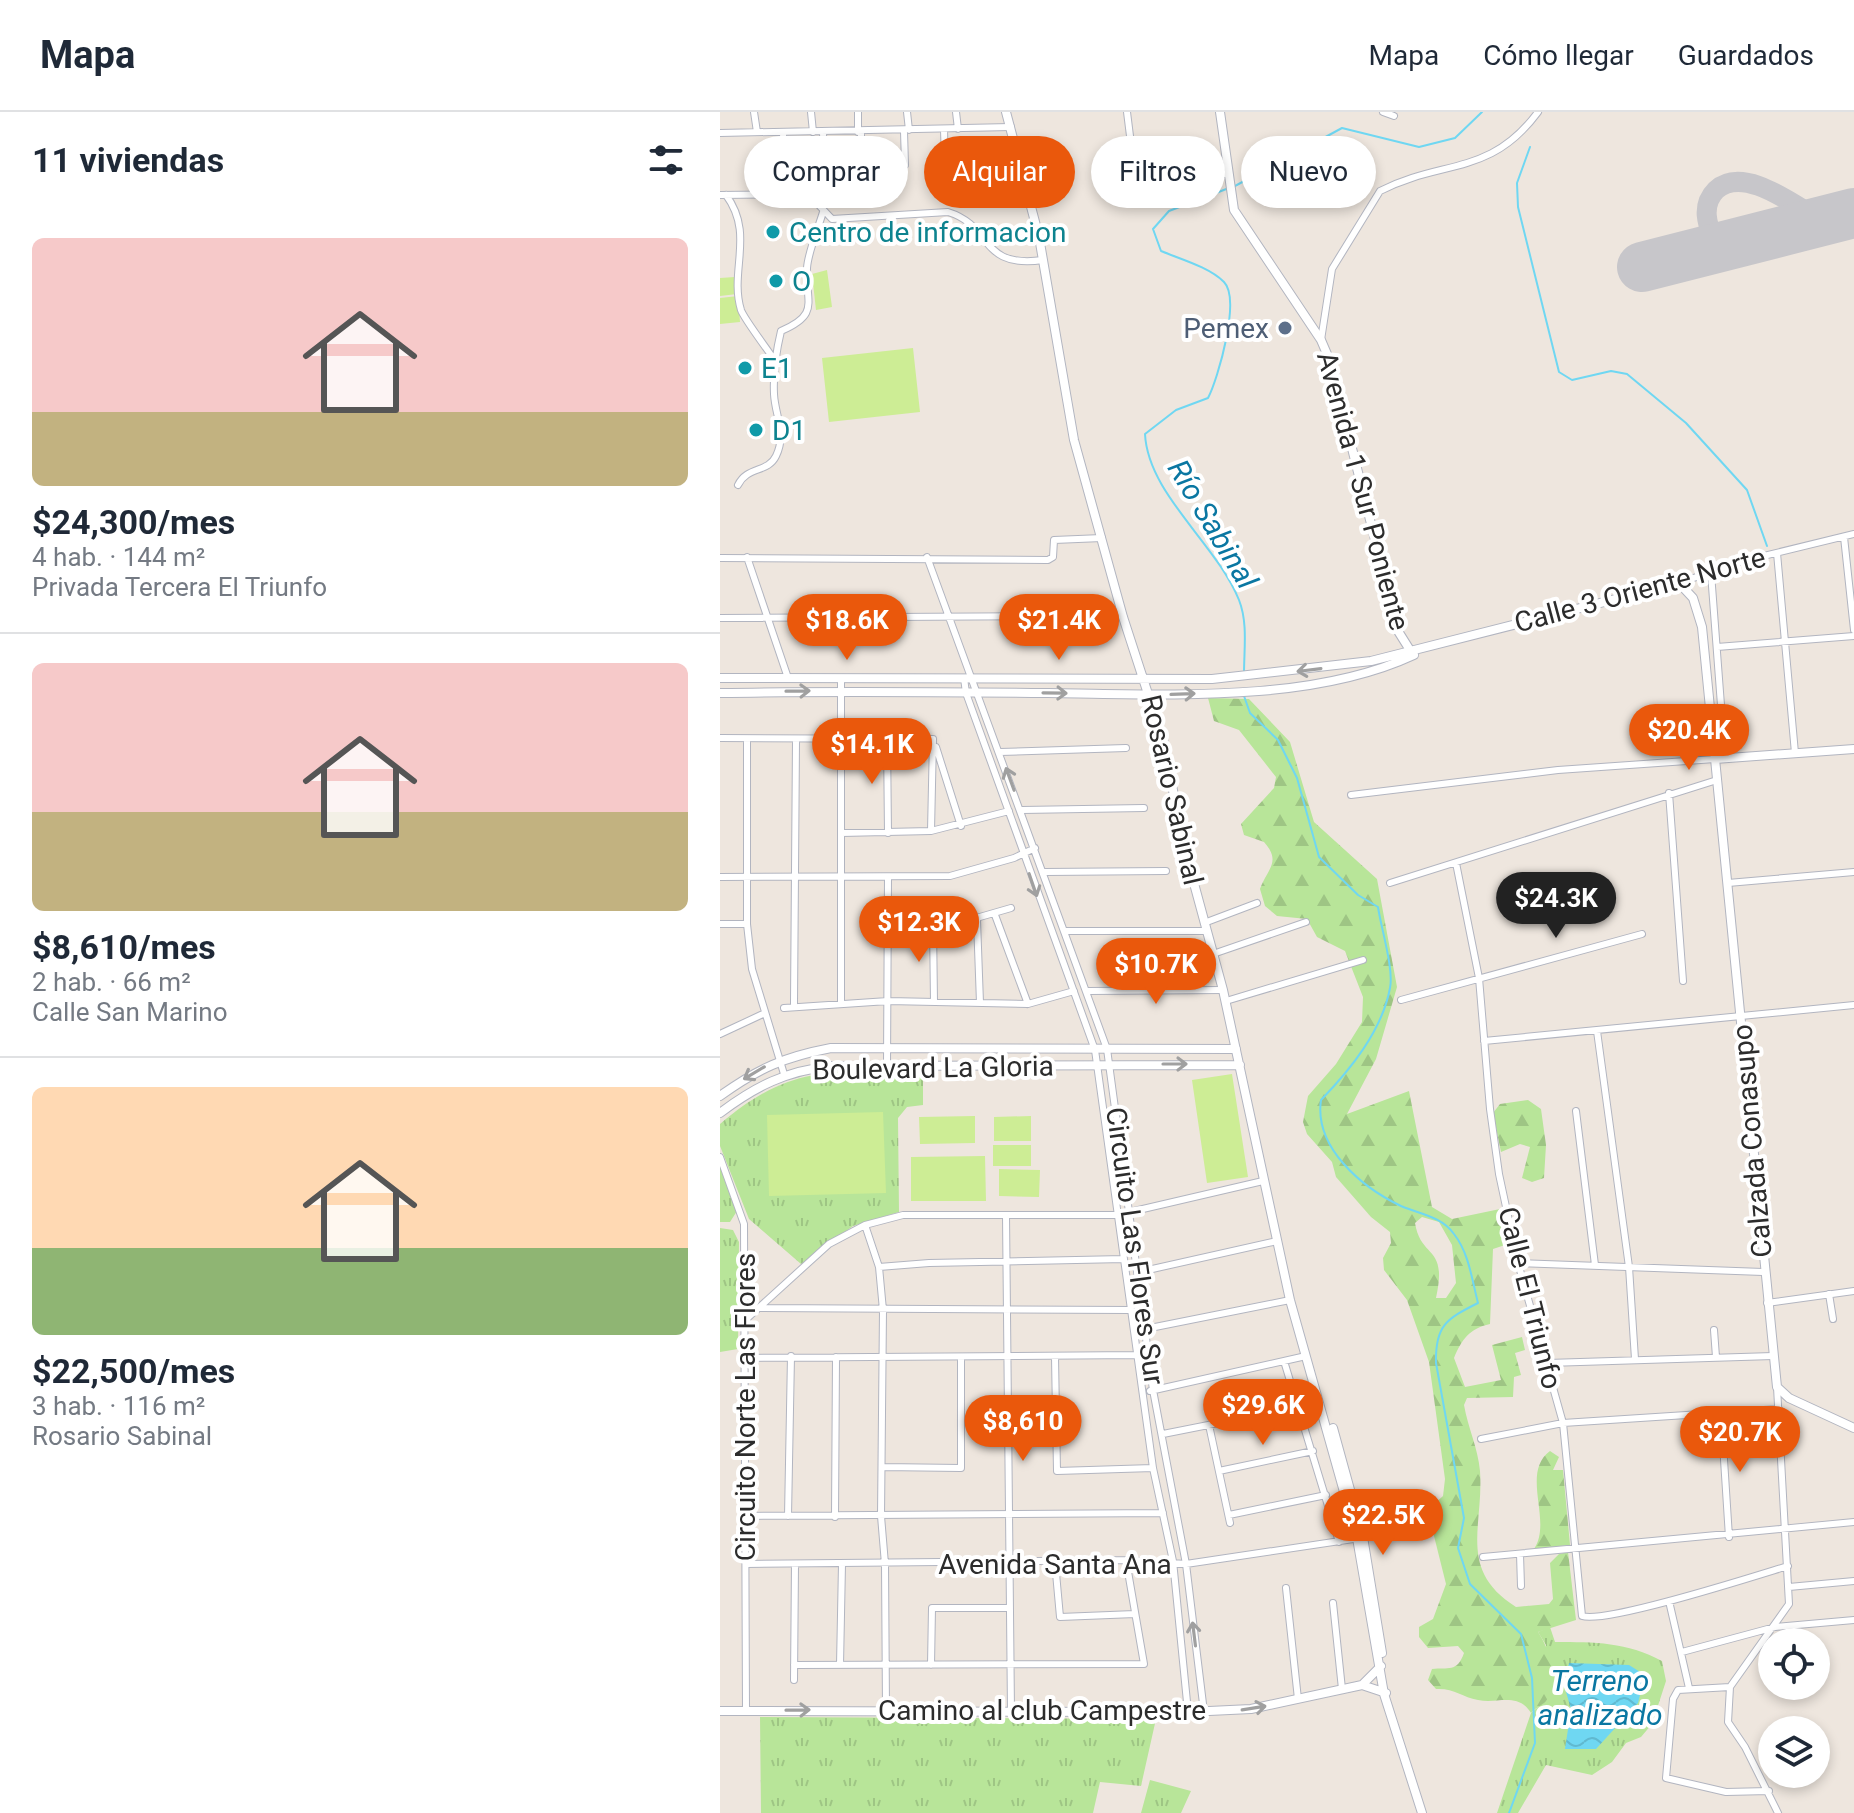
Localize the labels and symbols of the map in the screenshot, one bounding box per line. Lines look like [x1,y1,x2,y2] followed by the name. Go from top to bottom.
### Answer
[789,216,1067,249] place label: Centro de informacion
[764,223,782,241] marker: Centro de informacion
[792,265,811,298] place label: O
[767,272,785,290] marker: O
[1183,312,1269,345] place label: Pemex
[1276,319,1294,337] marker: Pemex
[1310,348,1416,634] street label: Avenida 1 Sur Poniente
[761,352,793,385] place label: E1
[736,359,754,377] marker: E1
[772,414,806,447] place label: D1
[747,421,765,439] marker: D1
[1161,453,1266,596] water label: Río Sabinal
[1511,541,1769,639] street label: Calle 3 Oriente Norte
[782,594,912,662] pin: $18.6K
[994,594,1124,662] pin: $21.4K
[1296,663,1323,678] one-way arrow
[784,684,811,699] one-way arrow
[1041,686,1068,701] one-way arrow
[1169,687,1196,702] one-way arrow
[1134,692,1210,888] street label: Rosario Sabinal
[1624,704,1754,772] pin: $20.4K
[807,718,937,786] pin: $14.1K
[1002,767,1016,792] one-way arrow
[1026,872,1041,897] one-way arrow
[1491,872,1621,940] pin: $24.3K
[854,896,984,964] pin: $12.3K
[1091,938,1221,1006] pin: $10.7K
[1725,1023,1779,1259] street label: Calzada Conasupo
[812,1049,1054,1087] street label: Boulevard La Gloria
[1161,1057,1188,1072] one-way arrow
[743,1065,766,1081] one-way arrow
[1099,1105,1171,1387] street label: Circuito Las Flores Sur
[1491,1203,1569,1393] street label: Calle El Triunfo
[729,1253,762,1561] street label: Circuito Norte Las Flores
[1198,1379,1328,1447] pin: $29.6K
[958,1395,1088,1463] pin: $8,610
[1675,1406,1805,1474] pin: $20.7K
[1318,1489,1448,1557] pin: $22.5K
[938,1548,1172,1581] street label: Avenida Santa Ana
[1187,1621,1202,1648] one-way arrow
[1537,1663,1663,1732] water label: Terreno analizado
[878,1694,1206,1727] street label: Camino al club Campestre
[1240,1700,1266,1715] one-way arrow
[784,1702,811,1717] one-way arrow

